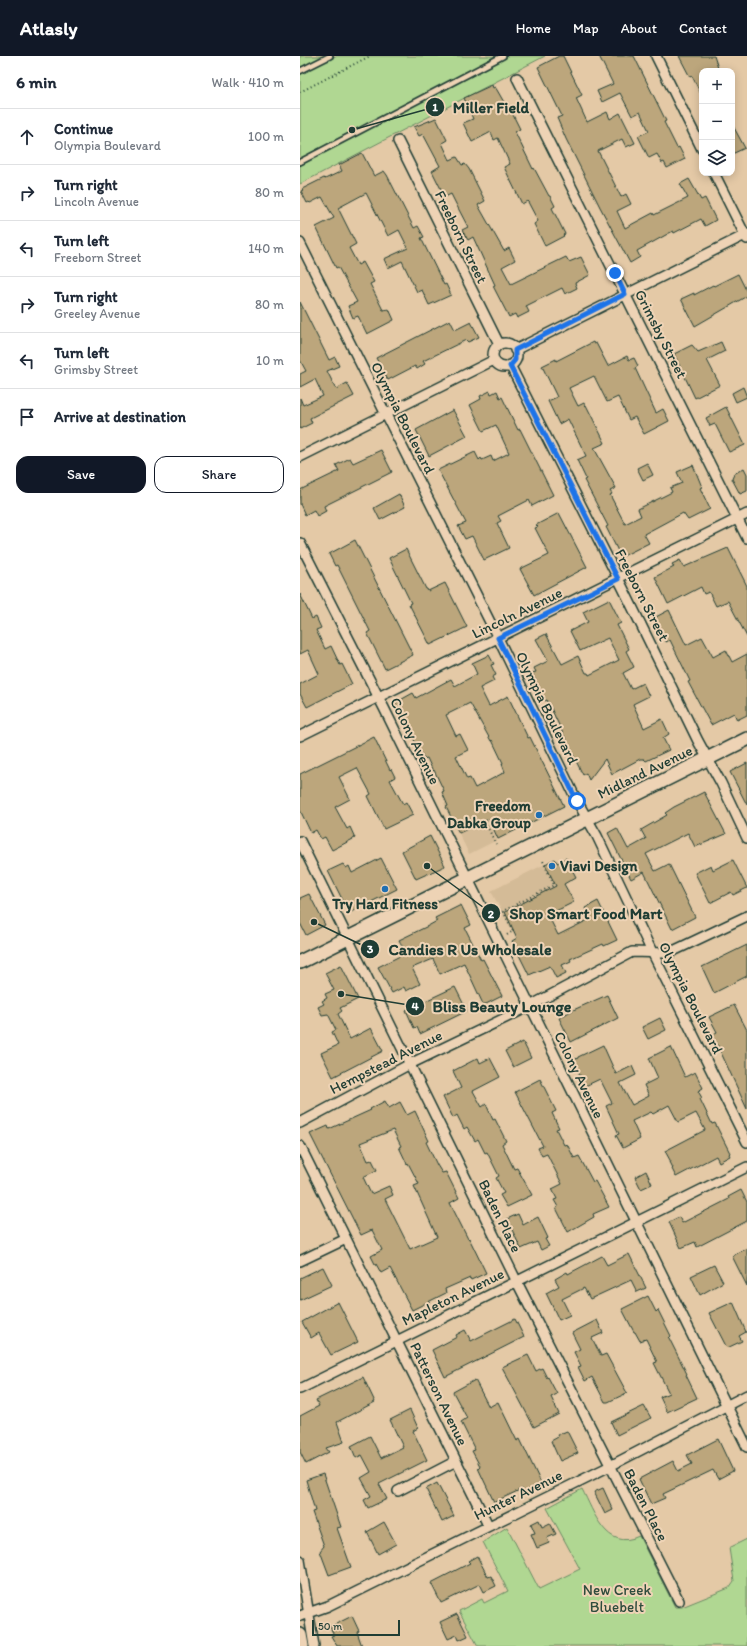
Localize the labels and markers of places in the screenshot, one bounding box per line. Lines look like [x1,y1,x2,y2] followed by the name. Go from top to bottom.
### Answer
[425,93,537,121] callout: Miller Field
[447,797,531,833] place label: Freedom Dabka Group
[534,810,544,820] marker: Freedom Dabka Group
[560,857,638,876] place label: Viavi Design
[547,861,557,871] marker: Viavi Design
[380,884,390,894] marker: Try Hard Fitness
[331,895,438,914] place label: Try Hard Fitness
[481,899,671,927] callout: Shop Smart Food Mart
[360,935,560,963] callout: Candies R Us Wholesale
[405,992,579,1020] callout: Bliss Beauty Lounge

